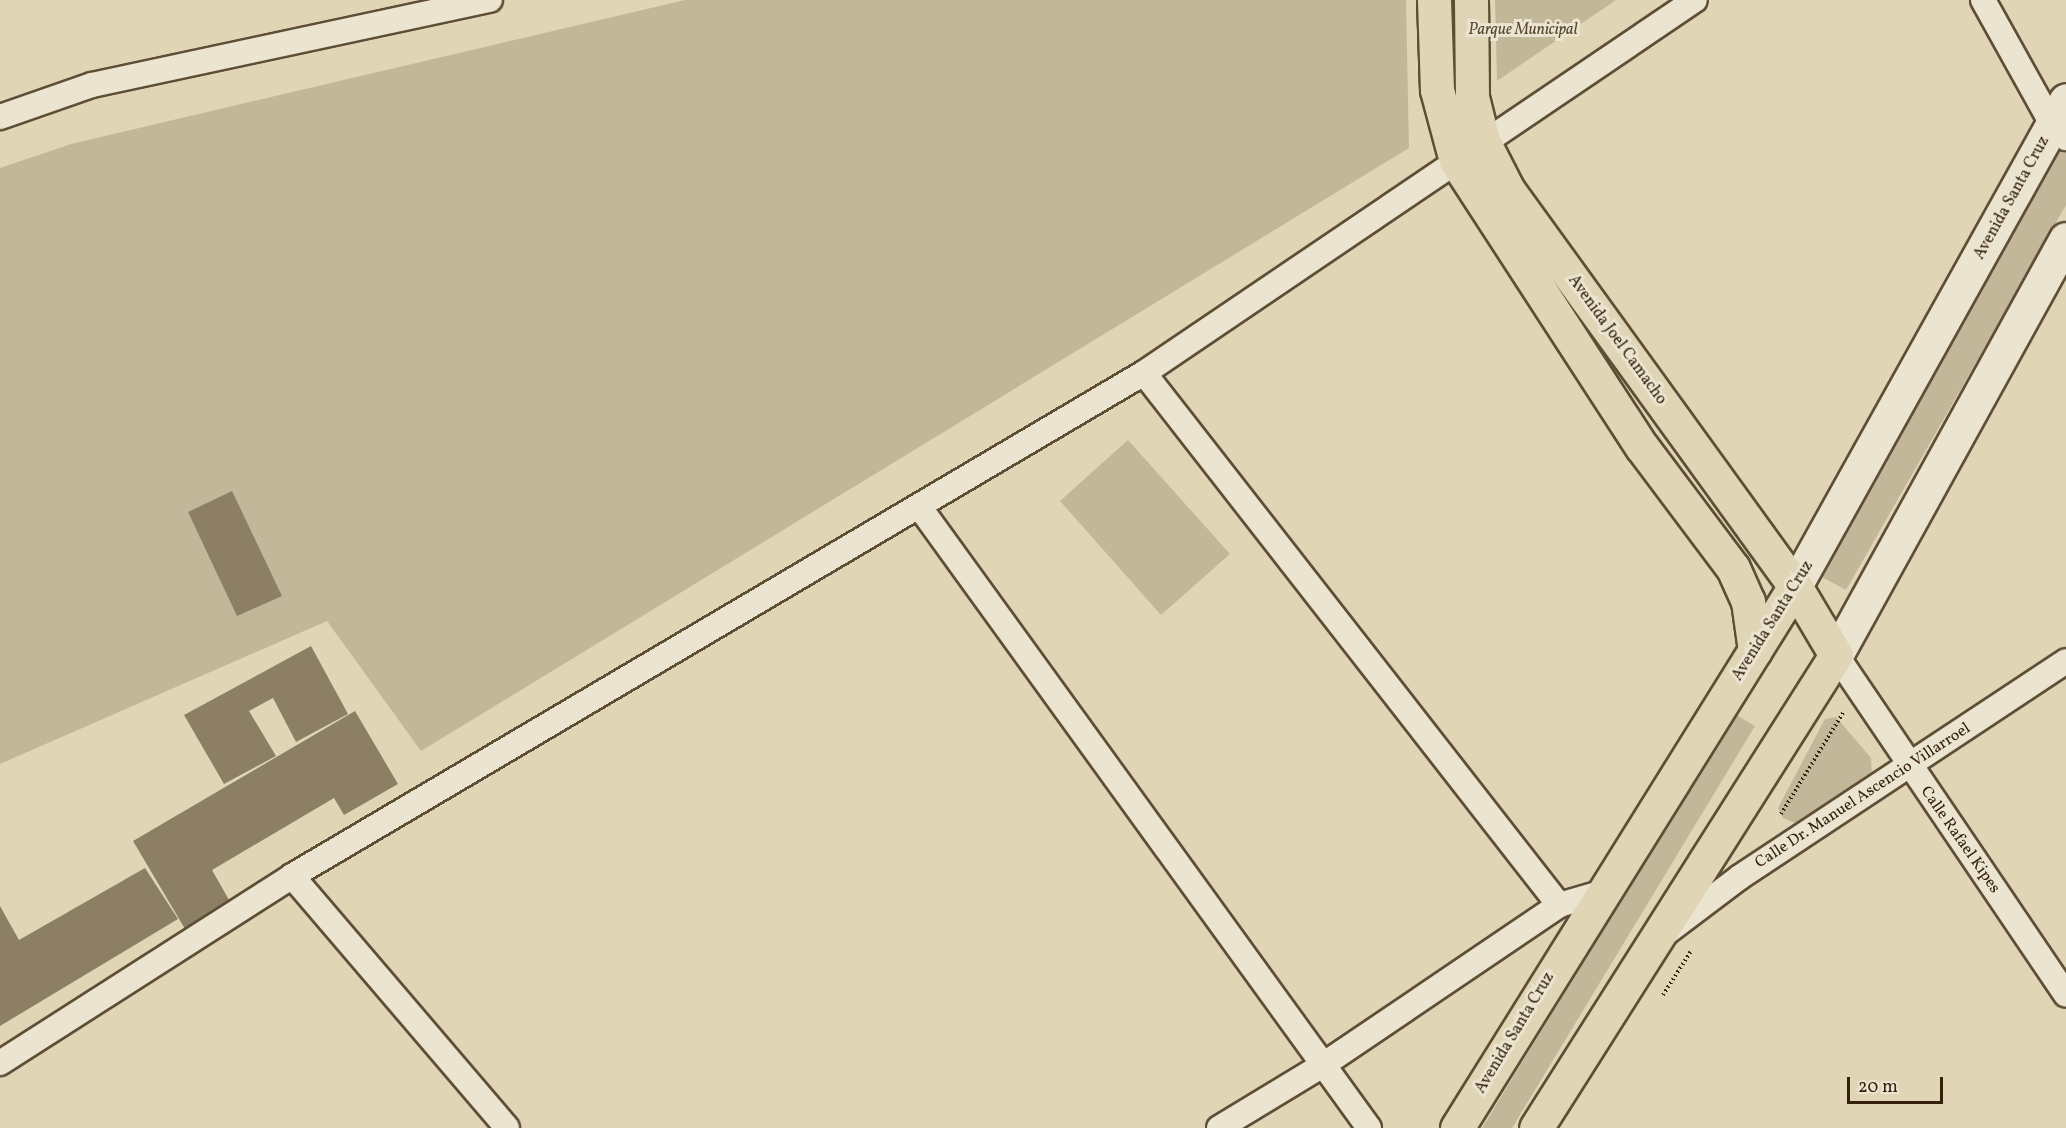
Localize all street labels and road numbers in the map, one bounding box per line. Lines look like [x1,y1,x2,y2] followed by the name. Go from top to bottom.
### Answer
[1970,133,2054,263] street label: Avenida Santa Cruz
[1564,271,1670,409] street label: Avenida Joel Camacho
[1728,557,1818,685] street label: Avenida Santa Cruz
[1752,719,1974,873] street label: Calle Dr. Manuel Ascencio Villarroel
[1916,783,2004,897] street label: Calle Rafael Kipes
[1471,969,1559,1097] street label: Avenida Santa Cruz

